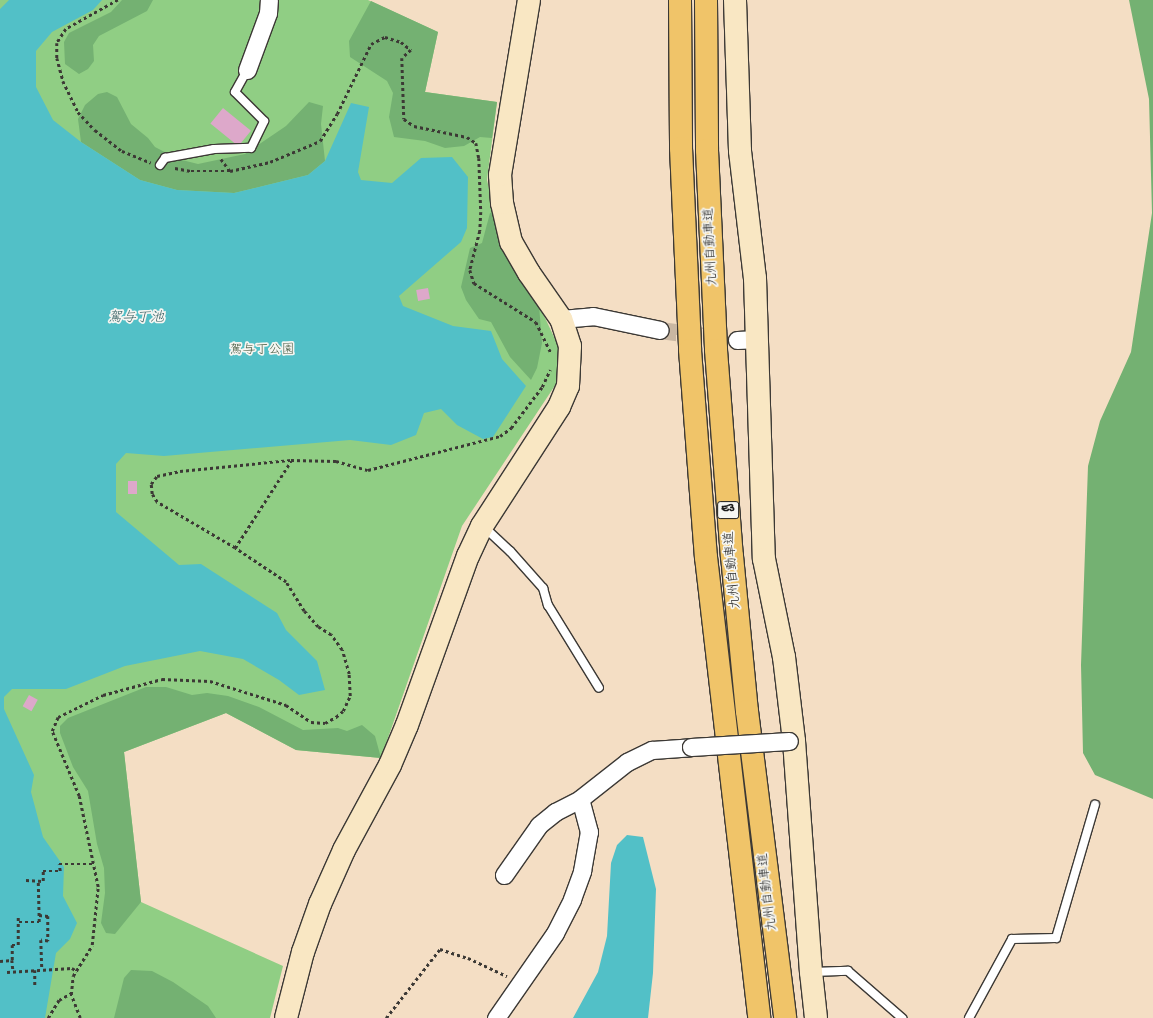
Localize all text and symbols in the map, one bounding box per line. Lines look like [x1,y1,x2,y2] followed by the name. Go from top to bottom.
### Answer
[702,208,722,286] street label: 九州自動車道
[108,311,164,327] water label: 駕与丁池
[230,343,294,359] park label: 駕与丁公園
[717,500,739,520] road number: E3
[723,530,745,610] street label: 九州自動車道
[757,852,781,932] street label: 九州自動車道

